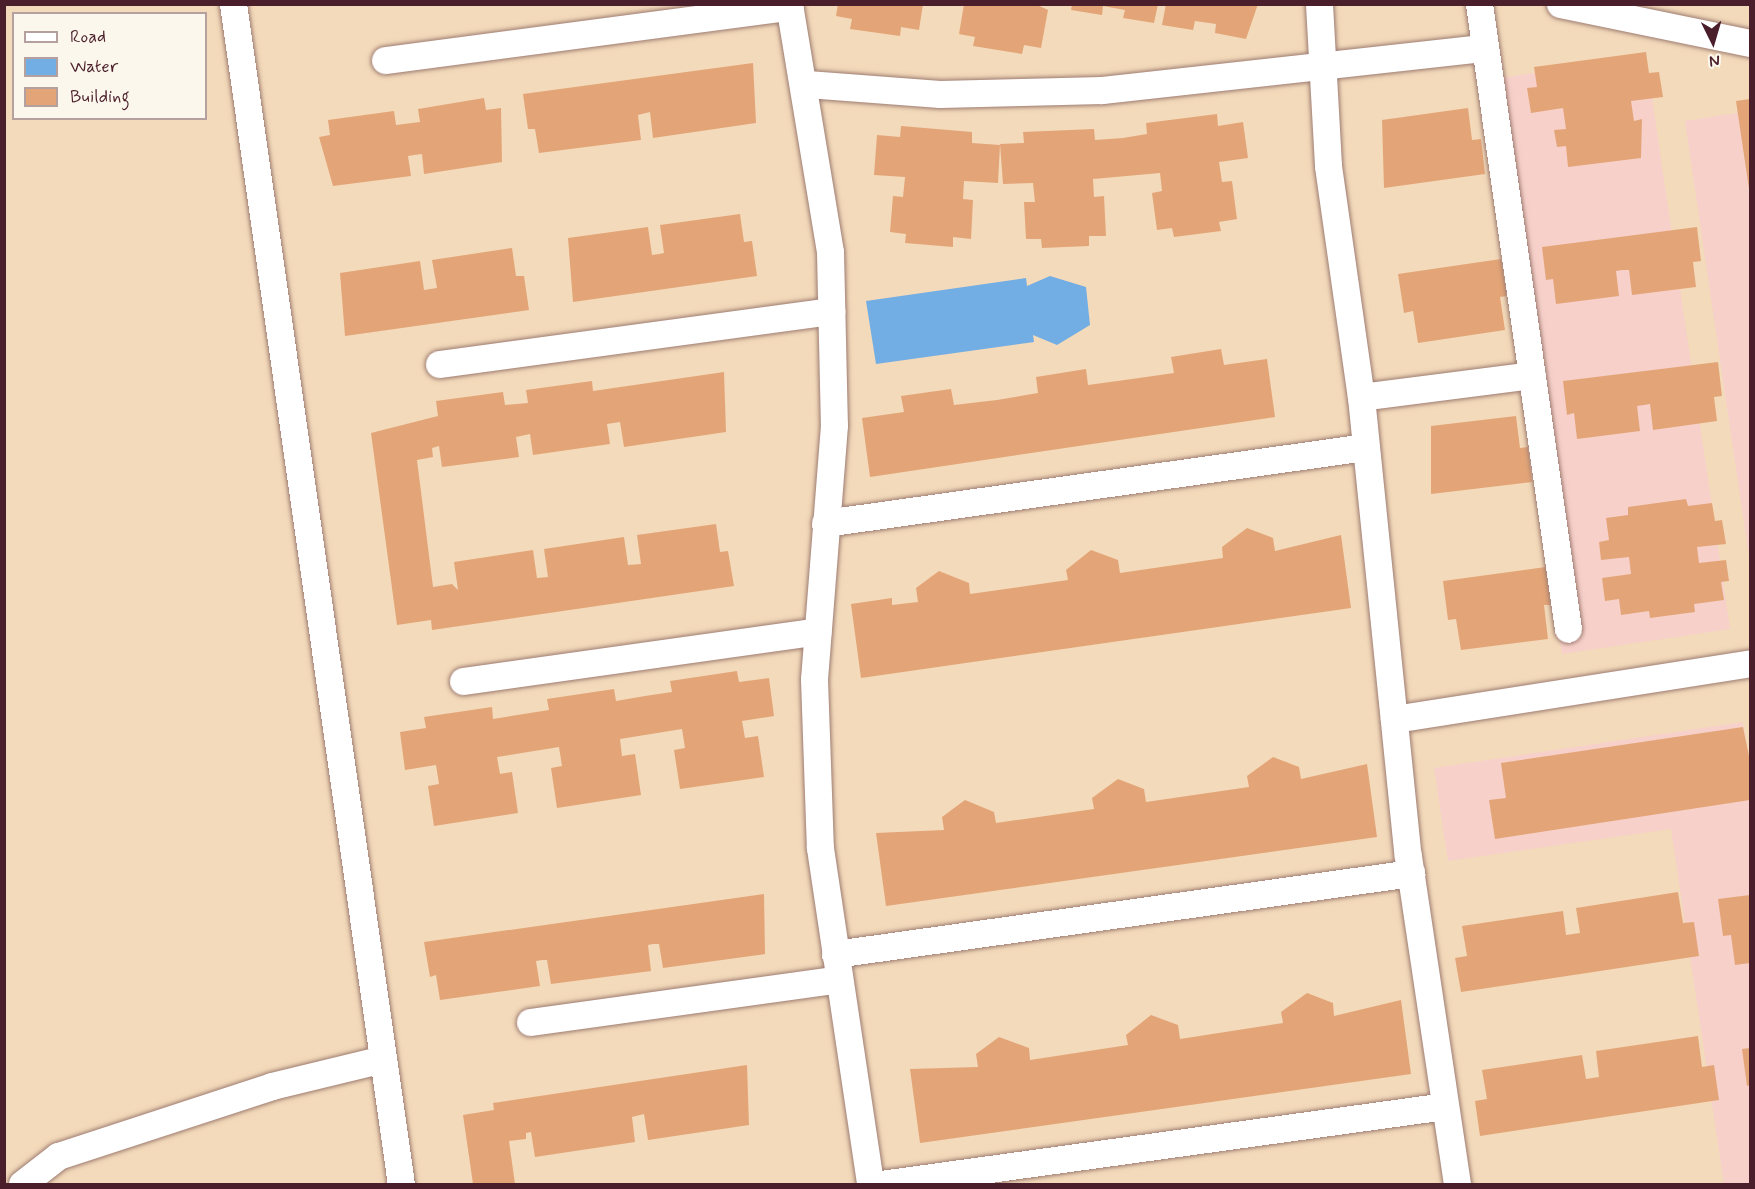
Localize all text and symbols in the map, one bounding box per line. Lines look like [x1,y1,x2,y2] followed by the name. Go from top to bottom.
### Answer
[12,12,207,120] legend
[1683,12,1743,72] north arrow
[70,25,106,49] text: Road
[1708,50,1721,71] text: N
[70,55,118,79] text: Water
[70,85,130,109] text: Building

